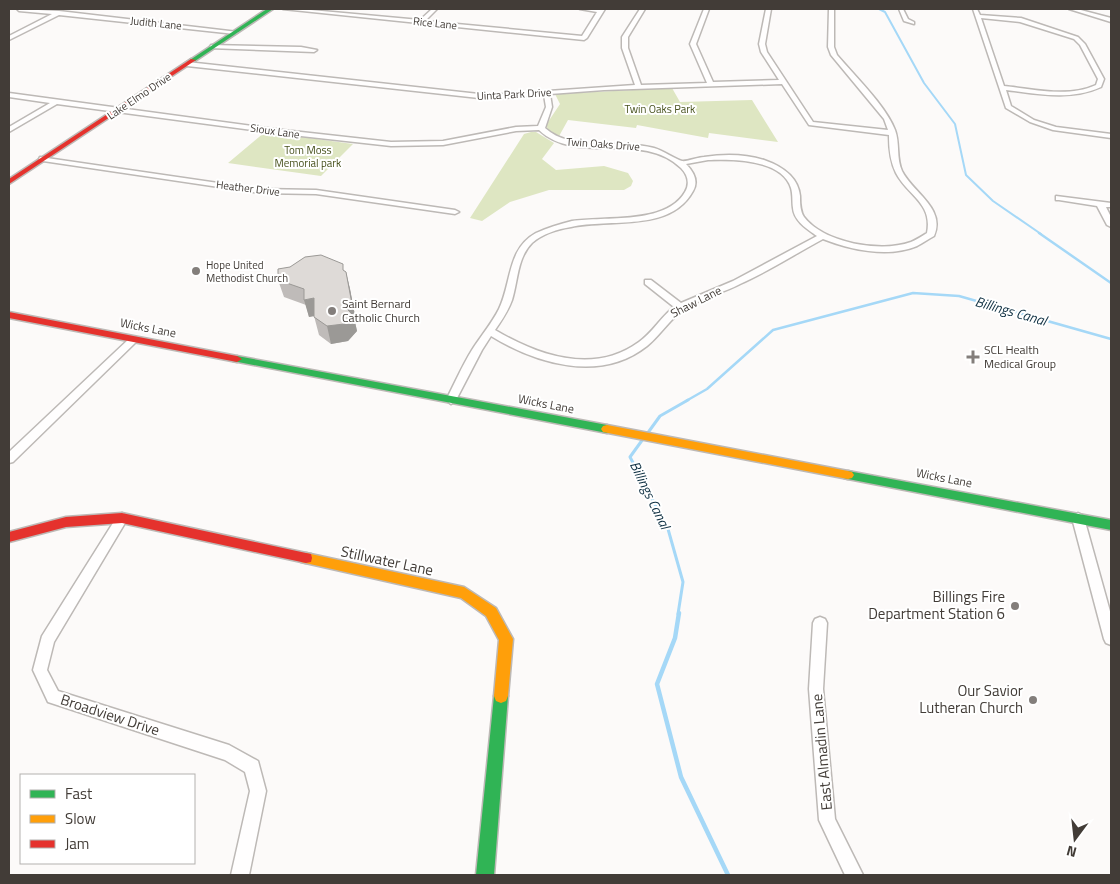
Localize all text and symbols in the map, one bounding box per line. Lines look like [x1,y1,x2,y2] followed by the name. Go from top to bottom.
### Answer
[129,12,183,34] street label: Judith Lane
[412,13,458,33] street label: Rice Lane
[104,68,175,123] street label: Lake Elmo Drive
[476,84,552,104] street label: Uinta Park Drive
[625,101,696,117] park label: Twin Oaks Park
[249,120,301,142] street label: Sioux Lane
[566,133,641,155] street label: Twin Oaks Drive
[275,142,342,171] park label: Tom Moss Memorial park
[215,176,281,200] street label: Heather Drive
[206,257,288,286] place label: Hope United Methodist Church
[190,265,202,277] marker: Hope United Methodist Church
[667,281,725,323] street label: Shaw Lane
[973,290,1051,331] water label: Billings Canal
[342,294,420,327] place label: Saint Bernard Catholic Church
[326,305,338,317] marker: Saint Bernard Catholic Church
[118,313,178,342] street label: Wicks Lane
[984,340,1056,373] place label: SCL Health Medical Group
[966,350,980,364] marker: SCL Health Medical Group
[516,389,576,418] street label: Wicks Lane
[625,457,677,534] water label: Billings Canal
[914,463,974,492] street label: Wicks Lane
[339,539,435,582] street label: Stillwater Lane
[868,585,1005,625] place label: Billings Fire Department Station 6
[1009,600,1021,612] marker: Billings Fire Department Station 6
[919,679,1023,719] place label: Our Savior Lutheran Church
[58,688,163,741] street label: Broadview Drive
[805,693,838,811] street label: East Almadin Lane
[1027,694,1039,706] marker: Our Savior Lutheran Church
[20,774,195,864] legend
[65,782,93,805] text: Fast
[65,807,96,830] text: Slow
[1050,814,1100,864] north arrow
[65,832,89,855] text: Jam
[1064,841,1079,863] text: N

